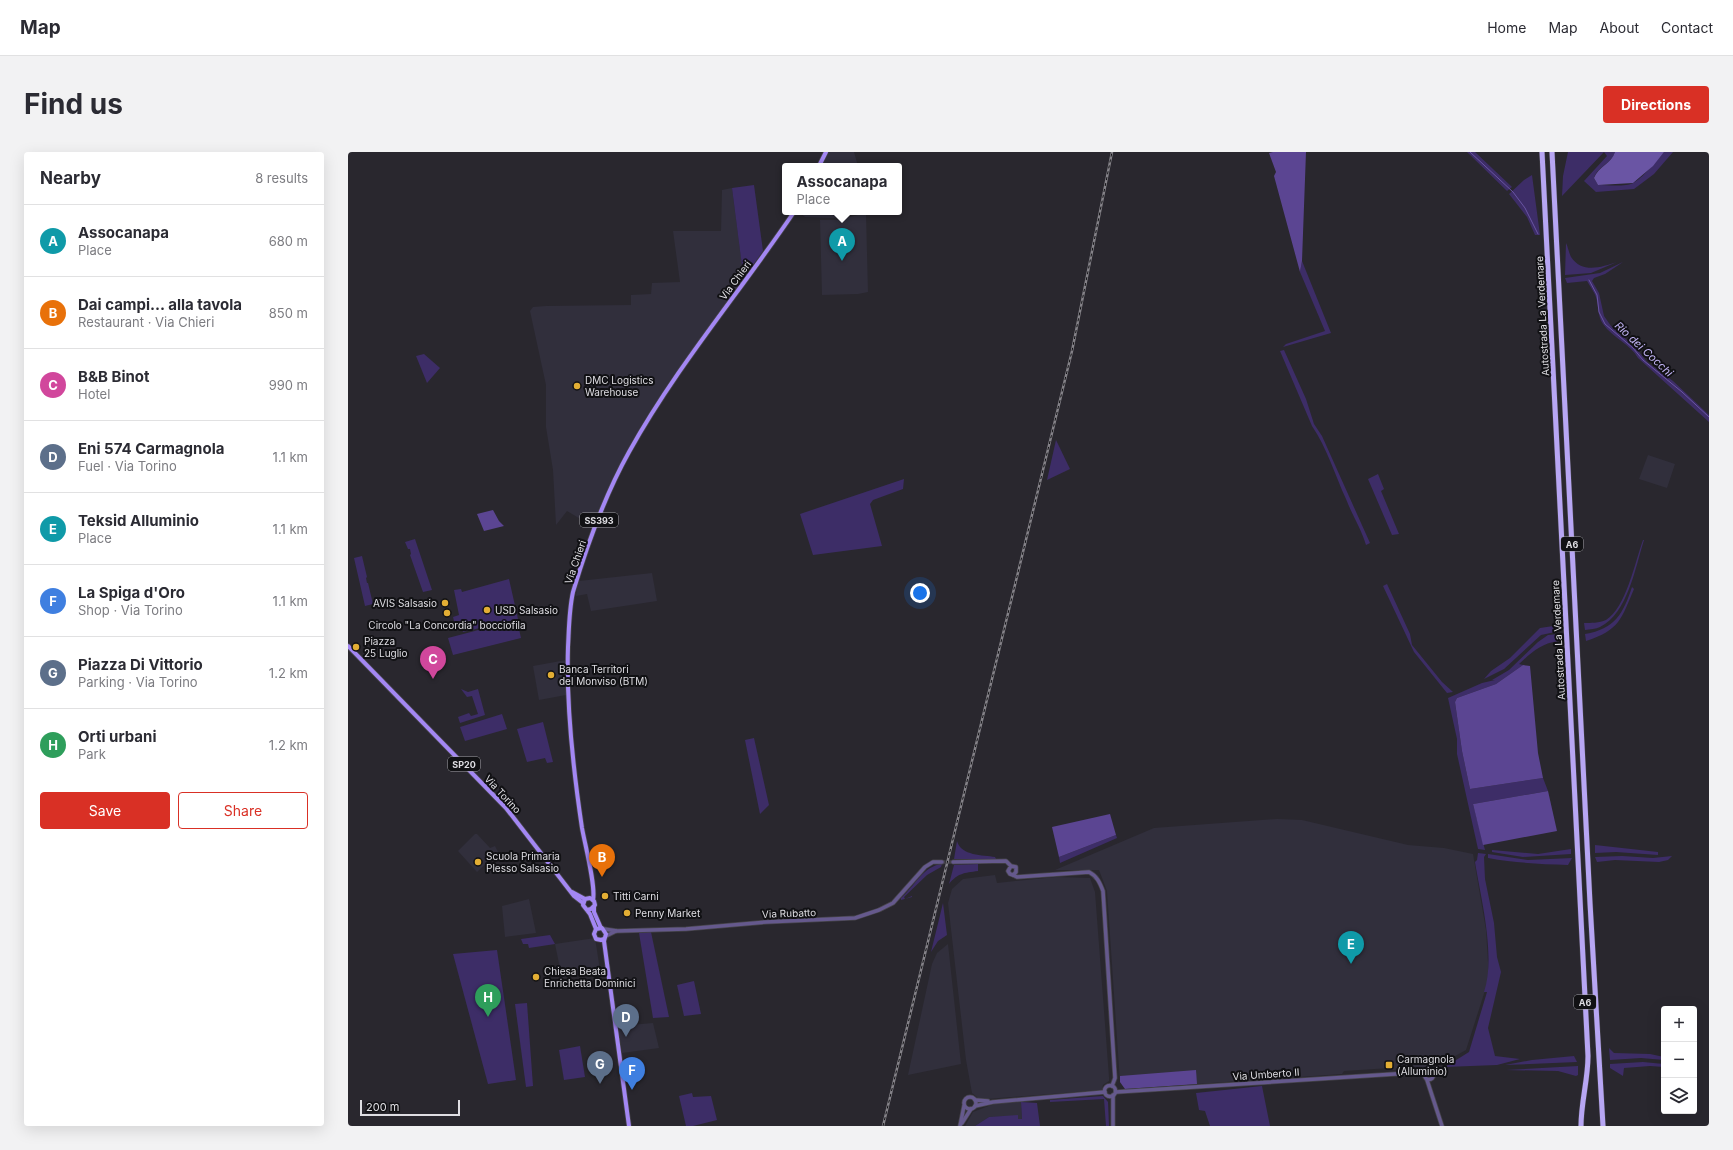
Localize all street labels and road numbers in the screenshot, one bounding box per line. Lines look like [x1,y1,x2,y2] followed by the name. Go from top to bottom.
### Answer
[1533,256,1551,376] street label: Autostrada La Verdemare
[717,258,753,302] street label: Via Chieri
[580,513,618,527] road number: SS393
[1561,537,1583,551] road number: A6
[562,539,588,585] street label: Via Chieri
[1549,580,1567,700] street label: Autostrada La Verdemare
[448,757,480,771] road number: SP20
[482,772,524,816] street label: Via Torino
[762,906,816,920] street label: Via Rubatto
[1574,995,1596,1009] road number: A6
[1232,1066,1300,1082] street label: Via Umberto II

